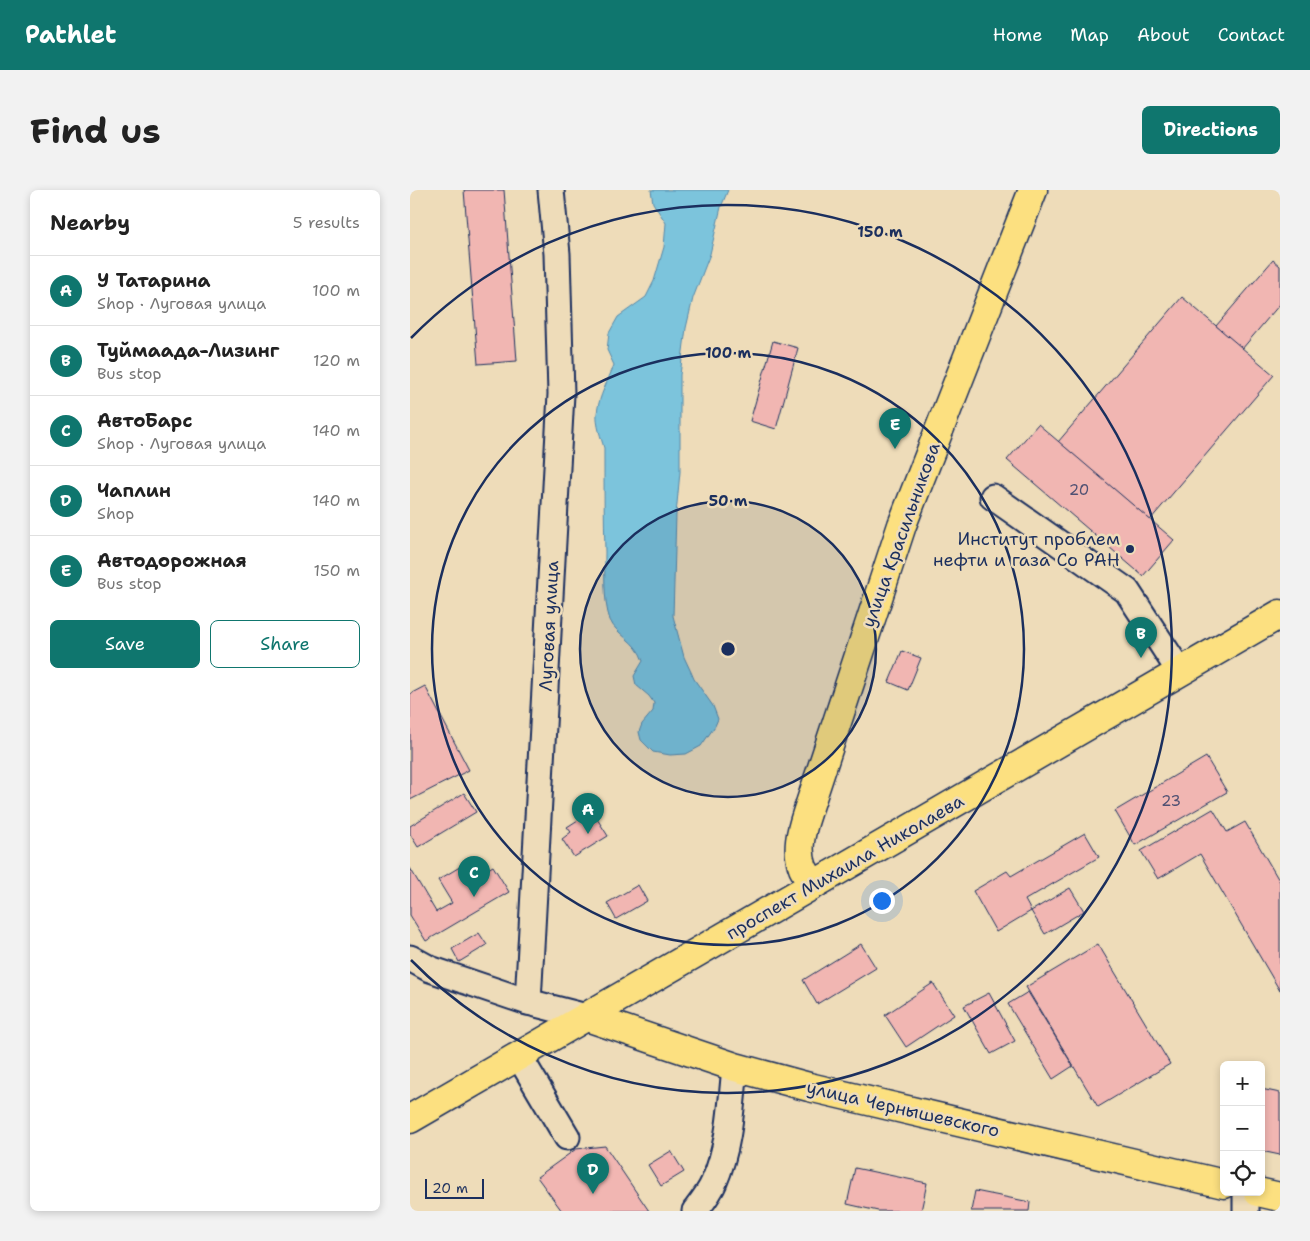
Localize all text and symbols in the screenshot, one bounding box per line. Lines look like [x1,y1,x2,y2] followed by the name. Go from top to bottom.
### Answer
[25,19,116,51] text: Pathlet
[993,23,1042,47] text: Home
[1070,23,1109,47] text: Map
[1137,23,1190,47] text: About
[1218,23,1285,47] text: Contact
[1142,106,1280,154] button: Directions
[30,107,161,154] text: Find us
[50,209,130,237] text: Nearby
[293,212,360,233] text: 5 results
[857,222,903,242] text: 150 m
[97,268,211,293] text: У Татарина
[60,280,72,301] text: A
[312,280,360,301] text: 100 m
[97,293,266,314] text: Shop · Луговая улица
[97,338,279,363] text: Туймаада-Лизинг
[705,343,751,363] text: 100 m
[61,350,71,371] text: B
[313,350,360,371] text: 120 m
[97,363,162,384] text: Bus stop
[97,408,192,433] text: АвтоБарс
[879,408,911,449] pin: E
[61,420,71,441] text: C
[313,420,360,441] text: 140 m
[97,433,266,454] text: Shop · Луговая улица
[856,439,946,631] street label: улица Красильникова
[97,478,171,503] text: Чаплин
[1069,480,1089,500] house number: 20
[60,490,72,511] text: D
[313,490,360,511] text: 140 m
[709,491,748,511] text: 50 m
[97,503,134,524] text: Shop
[933,527,1120,572] place label: Институт проблем нефти и газа Со РАН
[1124,543,1136,555] marker: Институт проблем нефти и газа Со РАН
[97,548,247,573] text: Автодорожная
[61,560,71,581] text: E
[313,560,360,581] text: 150 m
[534,560,564,692] street label: Луговая улица
[97,573,162,594] text: Bus stop
[1125,617,1157,658] pin: B
[50,620,200,668] button: Save
[210,620,360,668] button: Share
[719,640,737,658] centre of rings
[722,789,968,945] street label: проспект Михаила Николаева
[1161,791,1181,811] house number: 23
[572,793,604,834] pin: A
[458,856,490,897] pin: C
[869,888,895,914] your location
[1220,1061,1265,1196] map controls
[1220,1061,1265,1106] button: +
[804,1075,1002,1143] street label: улица Чернышевского
[1220,1106,1265,1151] button: −
[1220,1151,1265,1196] button: locate
[577,1153,609,1194] pin: D
[425,1176,484,1199] scale bar
[432,1179,468,1197] text: 20 m

